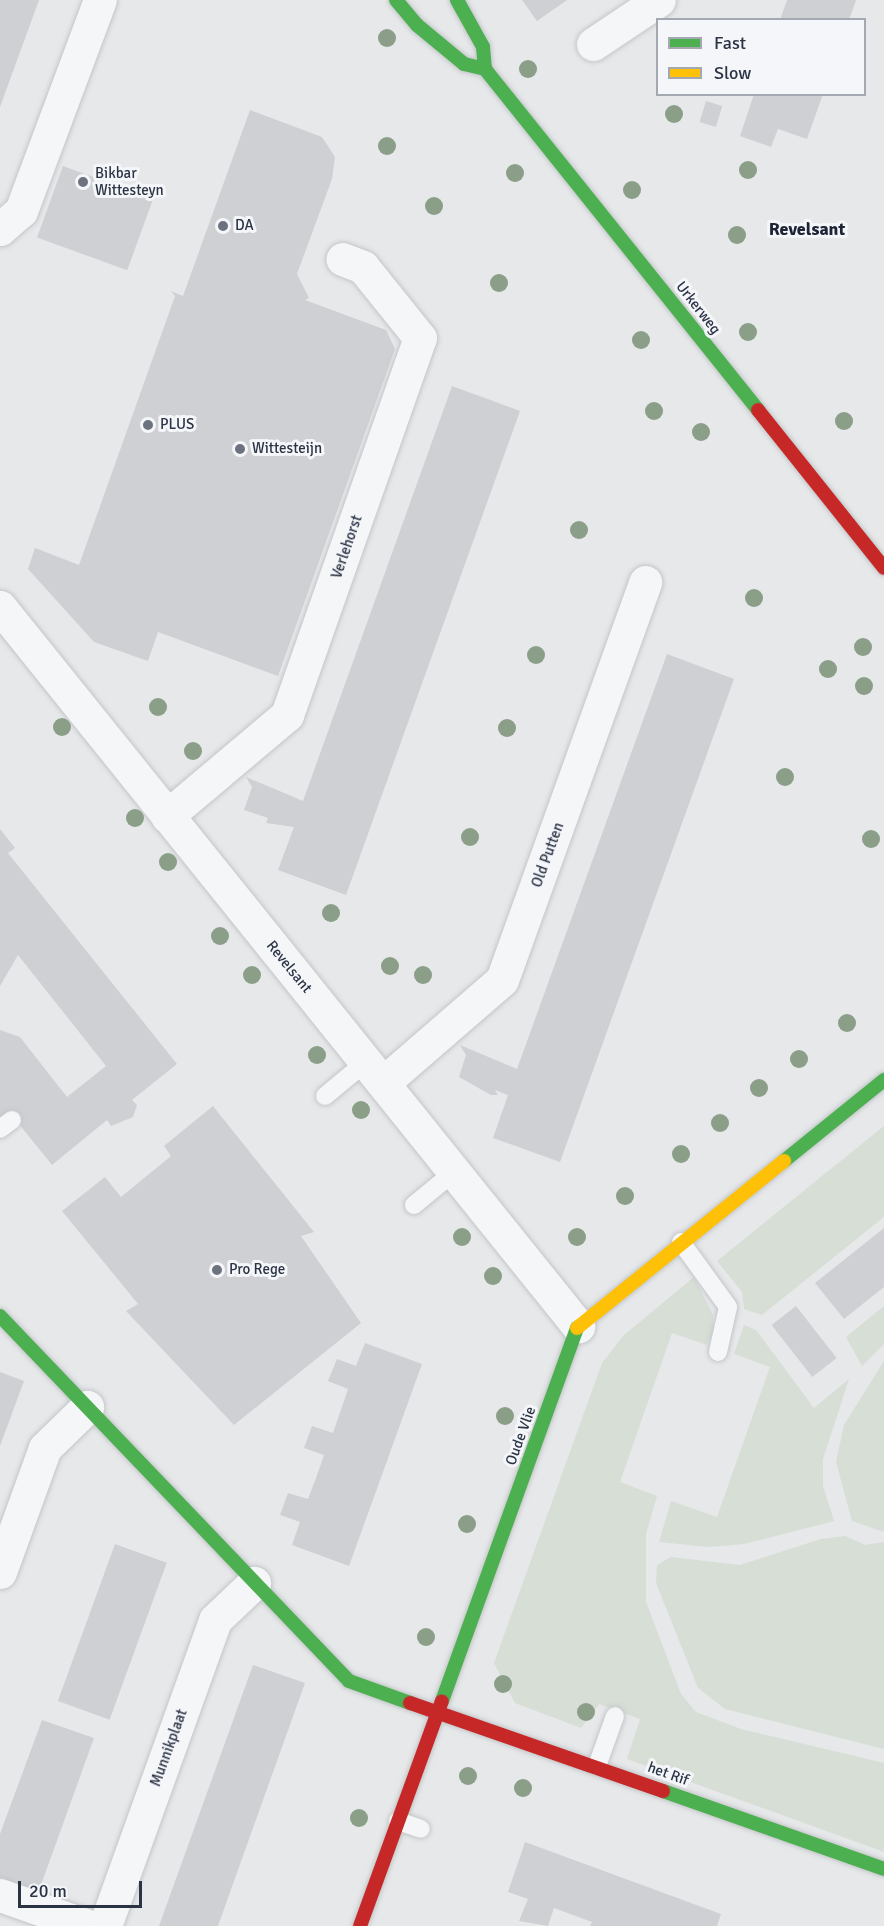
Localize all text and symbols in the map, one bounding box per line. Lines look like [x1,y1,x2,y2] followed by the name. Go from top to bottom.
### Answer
[656,18,866,96] legend
[714,32,746,54] text: Fast
[714,62,751,84] text: Slow
[95,164,164,199] place label: Bikbar Wittesteyn
[76,175,90,189] marker: Bikbar Wittesteyn
[235,217,254,235] place label: DA
[769,218,845,240] district label: Revelsant
[216,219,230,233] marker: DA
[672,278,724,338] street label: Urkerweg
[160,416,194,434] place label: PLUS
[141,418,155,432] marker: PLUS
[252,440,322,458] place label: Wittesteijn
[233,442,247,456] marker: Wittesteijn
[328,513,366,581] street label: Verlehorst
[528,820,568,890] street label: Old Putten
[262,937,316,997] street label: Revelsant
[229,1261,285,1279] place label: Pro Rege
[210,1263,224,1277] marker: Pro Rege
[502,1404,540,1468] street label: Oude Vlie
[147,1707,191,1789] street label: Munnikplaat
[645,1758,691,1790] street label: het Rif
[21,1869,146,1907] scale bar
[29,1880,67,1902] text: 20 m

